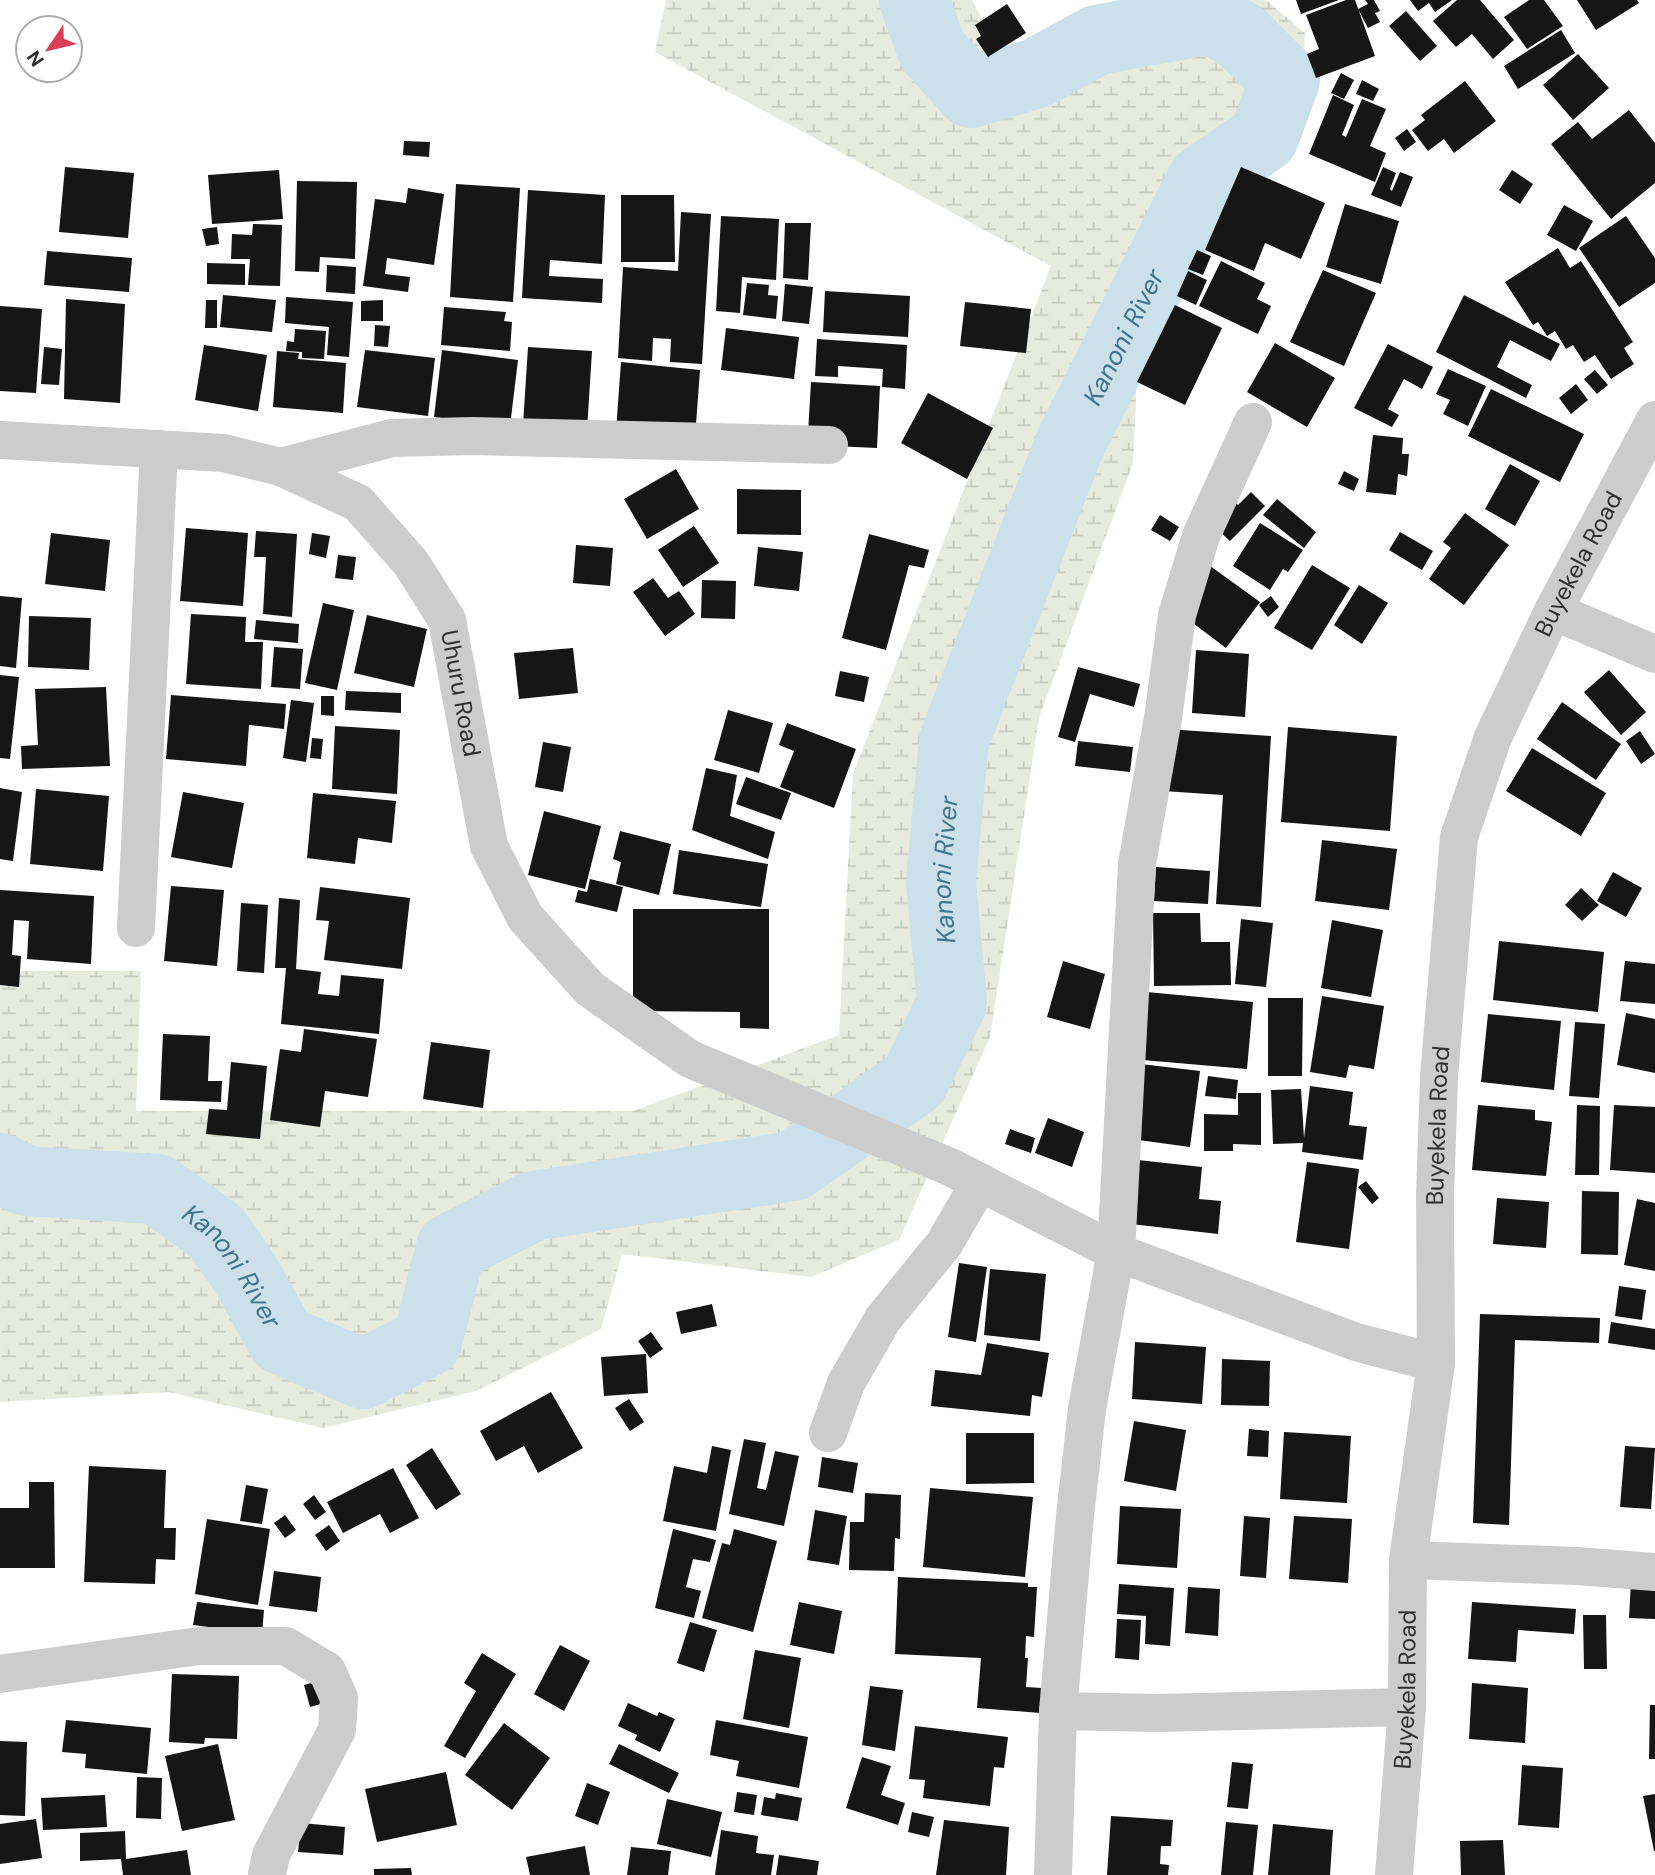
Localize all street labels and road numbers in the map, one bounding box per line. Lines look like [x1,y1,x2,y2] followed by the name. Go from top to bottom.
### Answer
[1527,486,1629,641] street label: Buyekela Road
[434,627,488,759] street label: Uhuru Road
[1419,1044,1457,1205] street label: Buyekela Road
[1386,1610,1423,1770] street label: Buyekela Road

